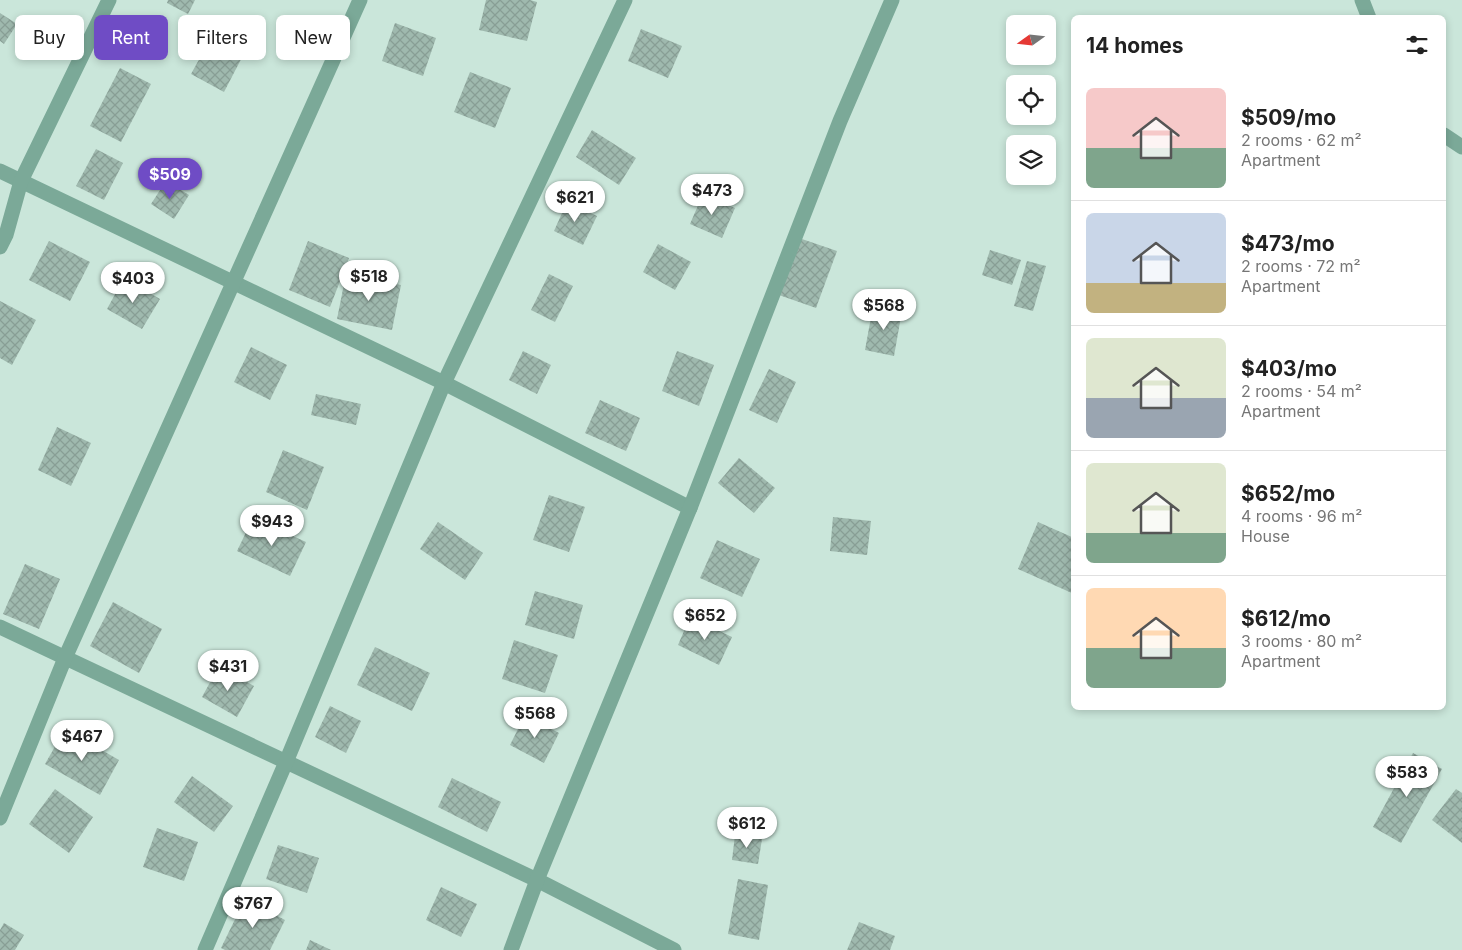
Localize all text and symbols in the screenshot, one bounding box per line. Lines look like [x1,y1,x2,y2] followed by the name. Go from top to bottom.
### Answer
[15,15,84,60] chip: Buy
[94,15,168,60] chip: Rent
[178,15,266,60] chip: Filters
[276,15,350,60] chip: New
[1006,15,1056,65] north arrow
[1006,15,1056,185] map controls
[1403,31,1431,59] icon: filters
[1086,33,1184,58] text: 14 homes
[1006,75,1056,125] button: locate
[1241,105,1336,130] text: $509/mo
[1126,108,1186,168] icon: home
[1241,130,1362,150] text: 2 rooms · 62 m²
[1006,135,1056,185] button: layers
[1241,150,1321,170] text: Apartment
[140,158,200,200] pin: $509
[149,164,191,184] text: $509
[682,174,742,216] pin: $473
[545,180,605,223] pin: $621
[692,180,732,200] text: $473
[556,187,594,207] text: $621
[1241,231,1335,256] text: $473/mo
[1126,233,1186,293] icon: home
[1241,256,1361,276] text: 2 rooms · 72 m²
[339,260,399,302] pin: $518
[103,262,163,304] pin: $403
[350,266,388,286] text: $518
[112,268,154,288] text: $403
[1241,276,1321,296] text: Apartment
[854,288,914,331] pin: $568
[863,295,905,315] text: $568
[1241,356,1337,381] text: $403/mo
[1126,358,1186,418] icon: home
[1241,381,1362,401] text: 2 rooms · 54 m²
[1241,401,1321,421] text: Apartment
[1241,481,1335,506] text: $652/mo
[1126,483,1186,543] icon: home
[242,504,302,547] pin: $943
[1241,506,1362,526] text: 4 rooms · 96 m²
[251,511,293,531] text: $943
[1241,526,1290,546] text: House
[675,598,735,641] pin: $652
[684,605,726,625] text: $652
[1241,606,1331,631] text: $612/mo
[1126,608,1186,668] icon: home
[1241,631,1362,651] text: 3 rooms · 80 m²
[198,650,258,692] pin: $431
[1241,651,1321,671] text: Apartment
[209,656,247,676] text: $431
[505,696,565,739] pin: $568
[514,703,556,723] text: $568
[52,720,112,762] pin: $467
[62,726,103,746] text: $467
[1377,756,1437,798] pin: $583
[1386,762,1428,782] text: $583
[717,806,777,849] pin: $612
[728,813,766,833] text: $612
[223,886,283,929] pin: $767
[233,893,273,913] text: $767

